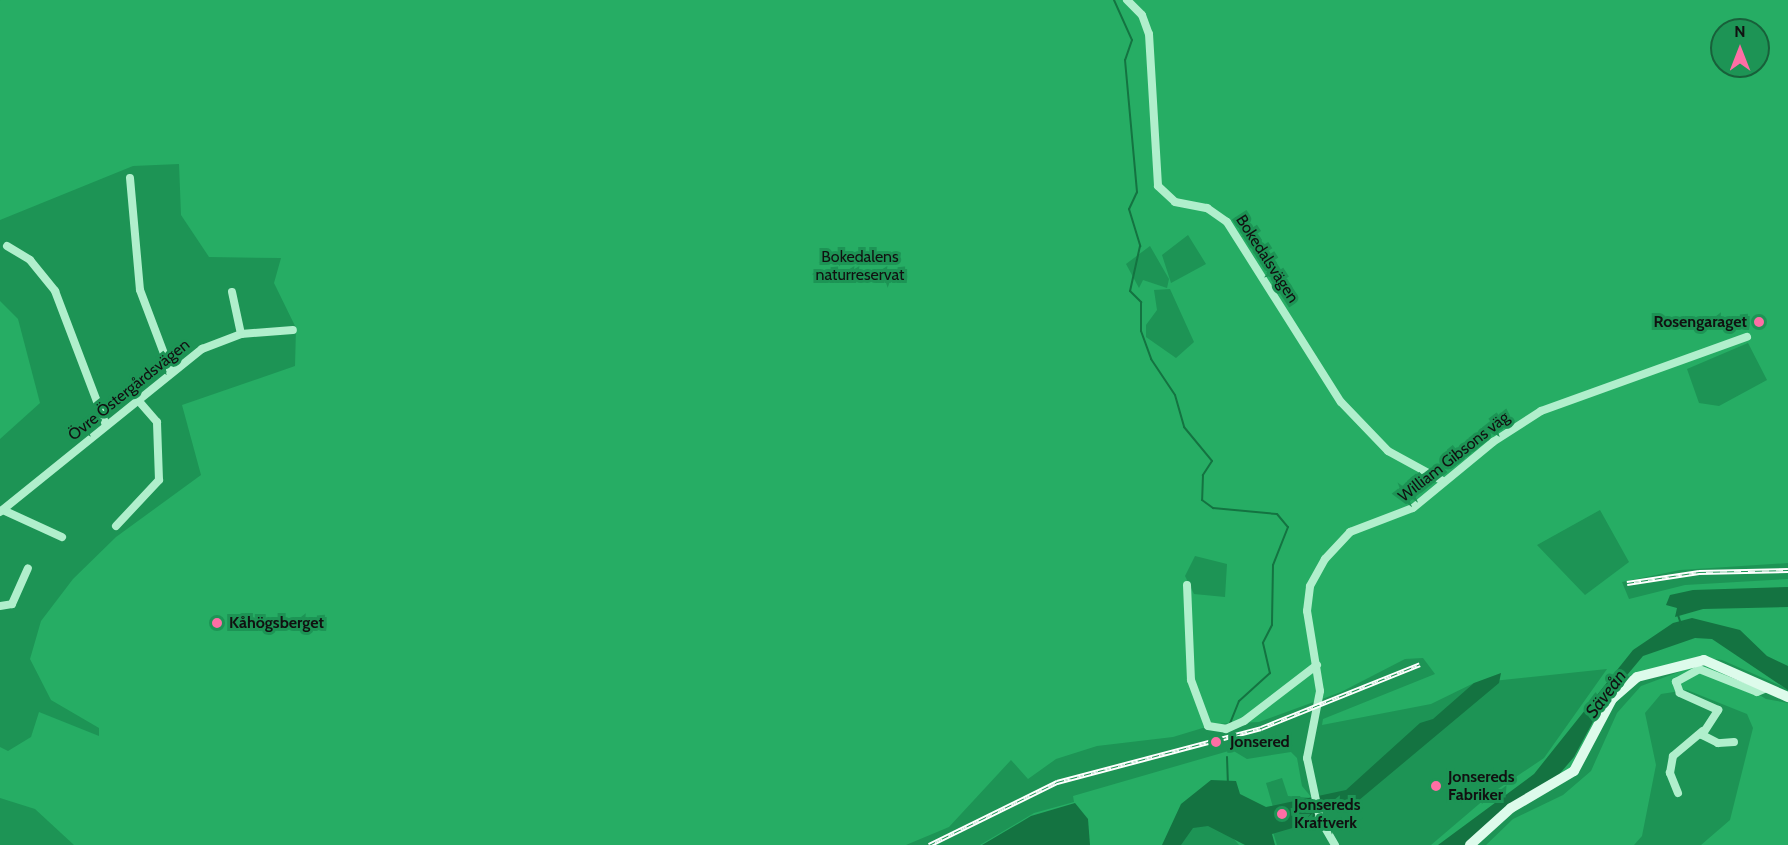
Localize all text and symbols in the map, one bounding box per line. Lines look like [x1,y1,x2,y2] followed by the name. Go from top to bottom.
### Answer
[1710,18,1770,78] north arrow
[1734,22,1746,41] text: N
[1231,211,1303,307] street label: Bokedalsvägen
[816,247,904,285] park label: Bokedalens naturreservat
[1653,312,1747,332] place label: Rosengaraget
[1752,315,1766,329] marker: Rosengaraget
[64,335,194,445] street label: Övre Östergårdsvägen
[1395,408,1513,506] street label: William Gibsons väg
[229,613,324,633] place label: Kåhögsberget
[210,616,224,630] marker: Kåhögsberget
[1581,666,1631,722] water label: Säveån
[1230,732,1290,752] place label: Jonsered
[1207,733,1225,751] marker: Jonsered
[1448,767,1515,805] place label: Jonsereds Fabriker
[1429,779,1443,793] marker: Jonsereds Fabriker
[1294,795,1361,833] place label: Jonsereds Kraftverk
[1275,807,1289,821] marker: Jonsereds Kraftverk

